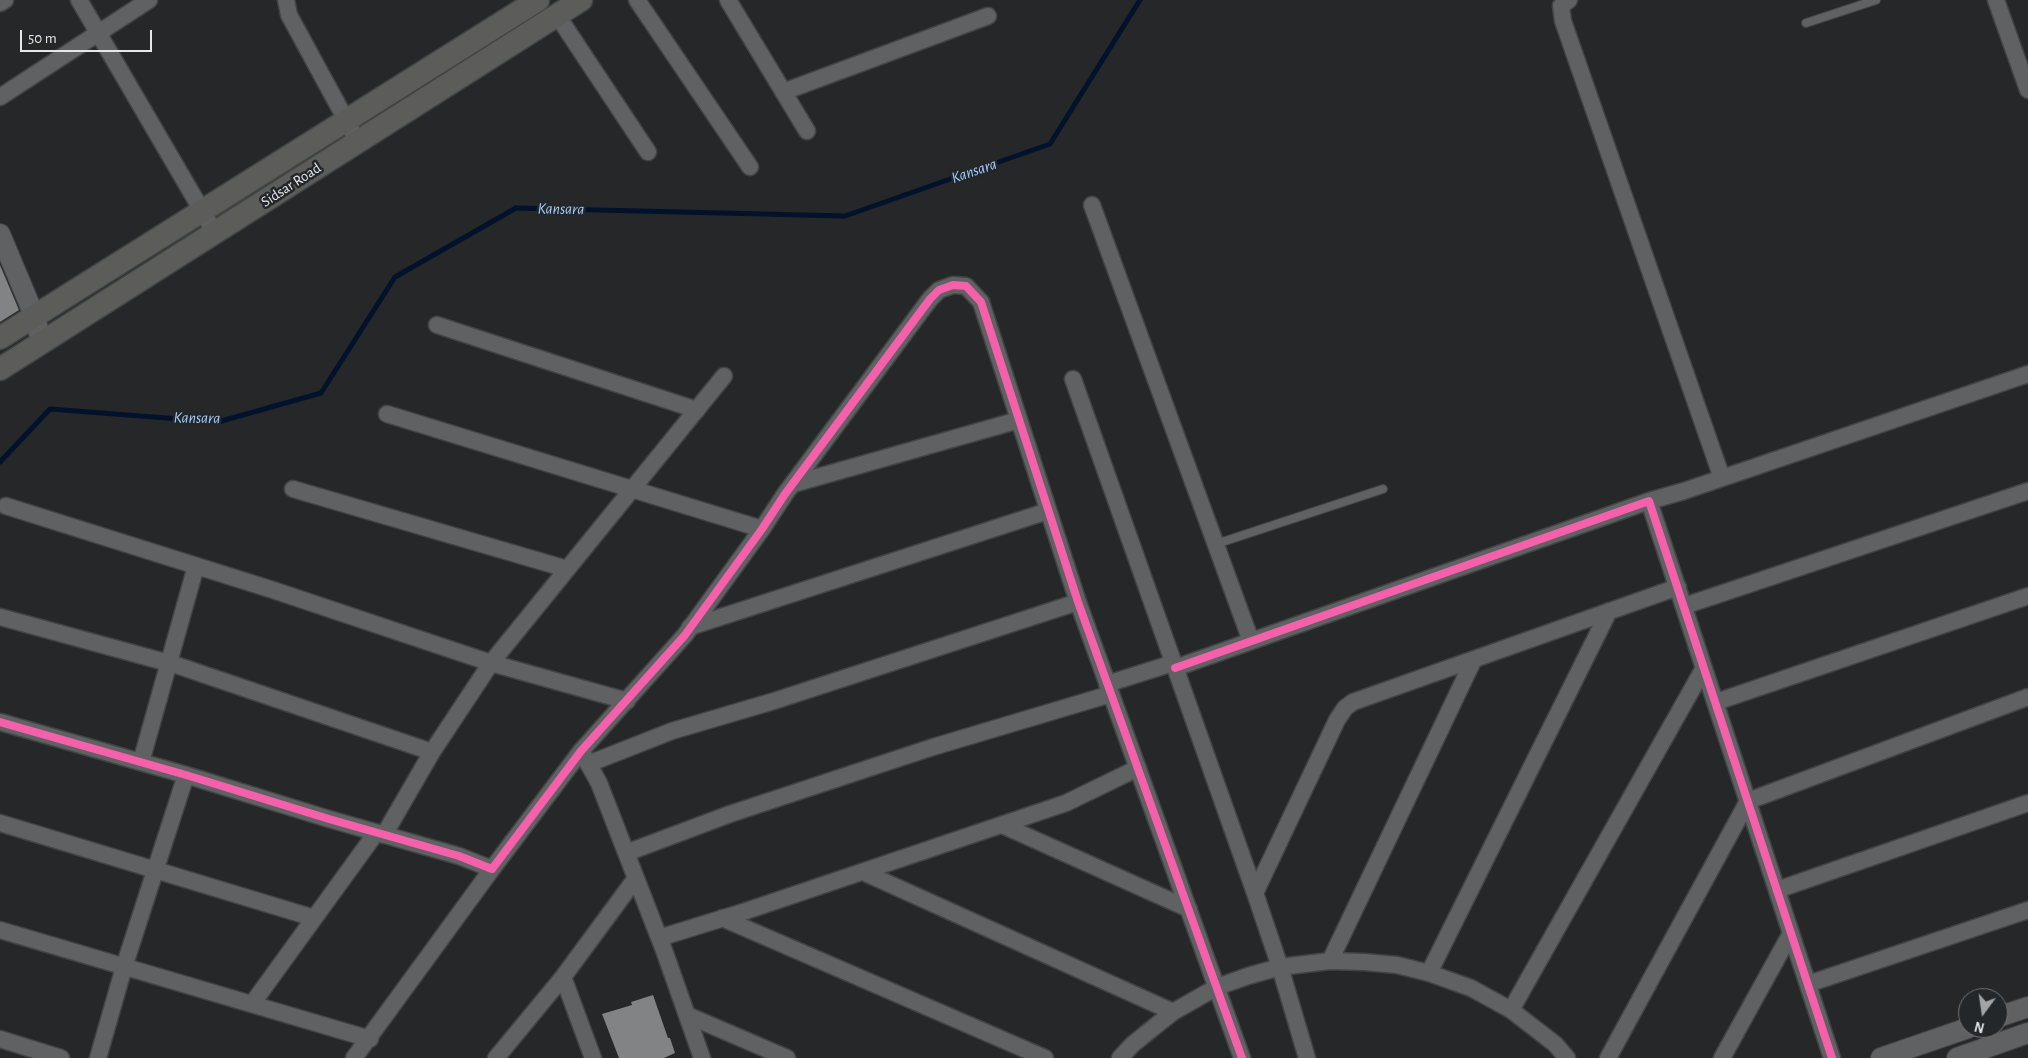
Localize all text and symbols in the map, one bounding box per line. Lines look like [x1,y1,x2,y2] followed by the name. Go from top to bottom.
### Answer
[22,20,155,52] scale bar
[28,31,57,46] text: 50 m
[949,154,999,188] water label: Kansara
[258,159,324,211] street label: Sidsar Road
[537,199,585,219] water label: Kansara
[173,408,221,428] water label: Kansara
[1958,988,2008,1038] north arrow
[1973,1019,1986,1035] text: N

